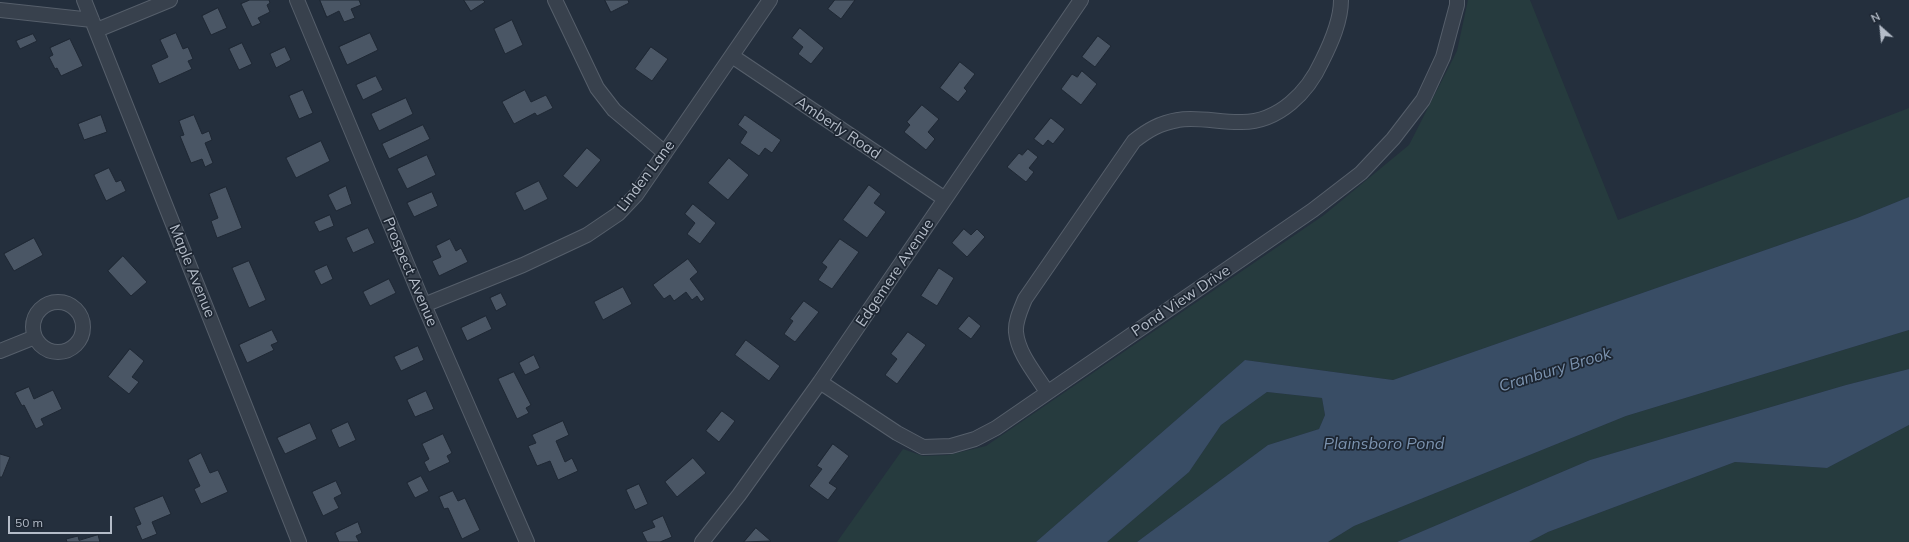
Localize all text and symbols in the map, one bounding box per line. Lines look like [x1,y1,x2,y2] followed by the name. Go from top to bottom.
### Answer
[1861,8,1901,48] north arrow
[1869,9,1882,25] text: N
[792,93,884,163] street label: Amberly Road
[613,137,679,215] street label: Linden Lane
[379,215,441,329] street label: Prospect Avenue
[852,216,938,330] street label: Edgemere Avenue
[165,222,219,320] street label: Maple Avenue
[1128,261,1234,341] street label: Pond View Drive
[1496,344,1614,396] water label: Cranbury Brook
[1324,434,1444,454] water label: Plainsboro Pond
[10,508,114,534] scale bar
[15,515,43,530] text: 50 m

